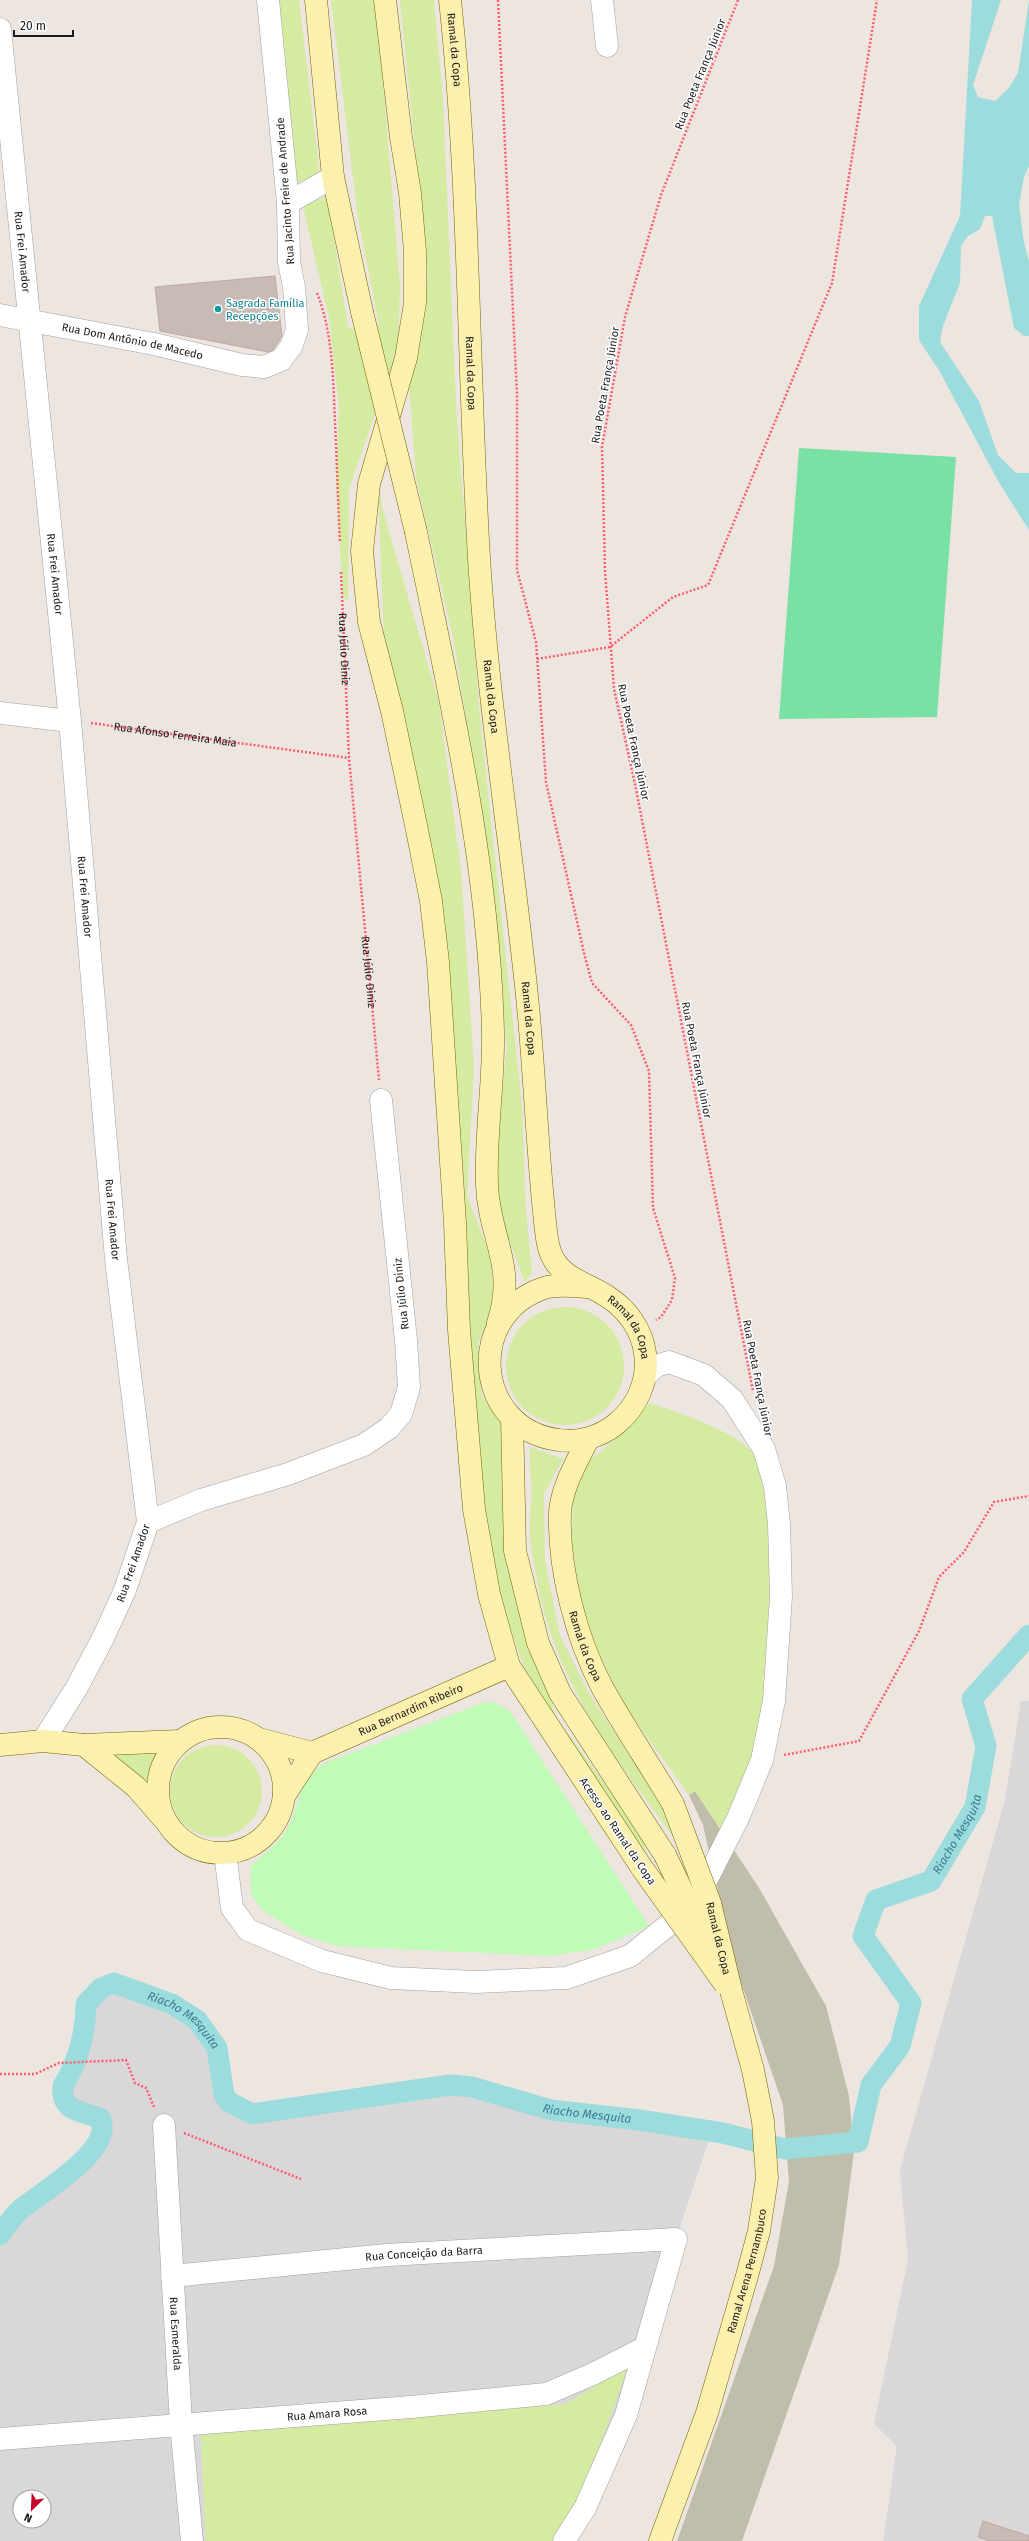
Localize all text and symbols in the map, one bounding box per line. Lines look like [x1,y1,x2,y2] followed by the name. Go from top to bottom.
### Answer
[14,12,73,38] scale bar
[444,12,464,87] street label: Ramal da Copa
[672,16,729,132] street label: Rua Poeta França Júnior
[20,19,46,33] text: 20 m
[274,117,297,265] street label: Rua Jacinto Freire de Andrade
[11,210,33,294] street label: Rua Frei Amador
[226,297,305,323] place label: Sagrada Família Recepções
[213,304,223,314] marker: Sagrada Família Recepções
[61,321,204,362] street label: Rua Dom Antônio de Macedo
[589,325,622,445] street label: Rua Poeta França Júnior
[463,336,478,411] street label: Ramal da Copa
[44,533,65,616] street label: Rua Frei Amador
[336,613,352,685] street label: Rua Júlio Diniz
[480,659,501,734] street label: Ramal da Copa
[615,683,652,802] street label: Rua Poeta França Júnior
[113,720,237,750] street label: Rua Afonso Ferreira Maia
[75,855,95,939] street label: Rua Frei Amador
[359,935,378,1009] street label: Rua Júlio Diniz
[519,981,538,1056] street label: Ramal da Copa
[679,1001,714,1120] street label: Rua Poeta França Júnior
[102,1178,122,1262] street label: Rua Frei Amador
[391,1257,412,1330] street label: Rua Júlio Diniz
[605,1293,652,1360] street label: Ramal da Copa
[740,1319,775,1438] street label: Rua Poeta França Júnior
[114,1522,153,1604] street label: Rua Frei Amador
[566,1609,604,1684] street label: Ramal da Copa
[356,1681,465,1739] street label: Rua Bernardim Ribeiro
[577,1775,658,1887] street label: Acesso ao Ramal da Copa
[930,1793,984,1876] water label: Riacho Mesquita
[703,1901,733,1976] street label: Ramal da Copa
[145,1989,222,2052] water label: Riacho Mesquita
[541,2101,632,2126] water label: Riacho Mesquita
[725,2208,769,2335] street label: Ramal Arena Pernambuco
[365,2244,483,2264] street label: Rua Conceição da Barra
[167,2296,184,2371] street label: Rua Esmeralda
[286,2404,368,2424] street label: Rua Amara Rosa
[12,2489,52,2529] north arrow
[22,2510,34,2525] text: N

